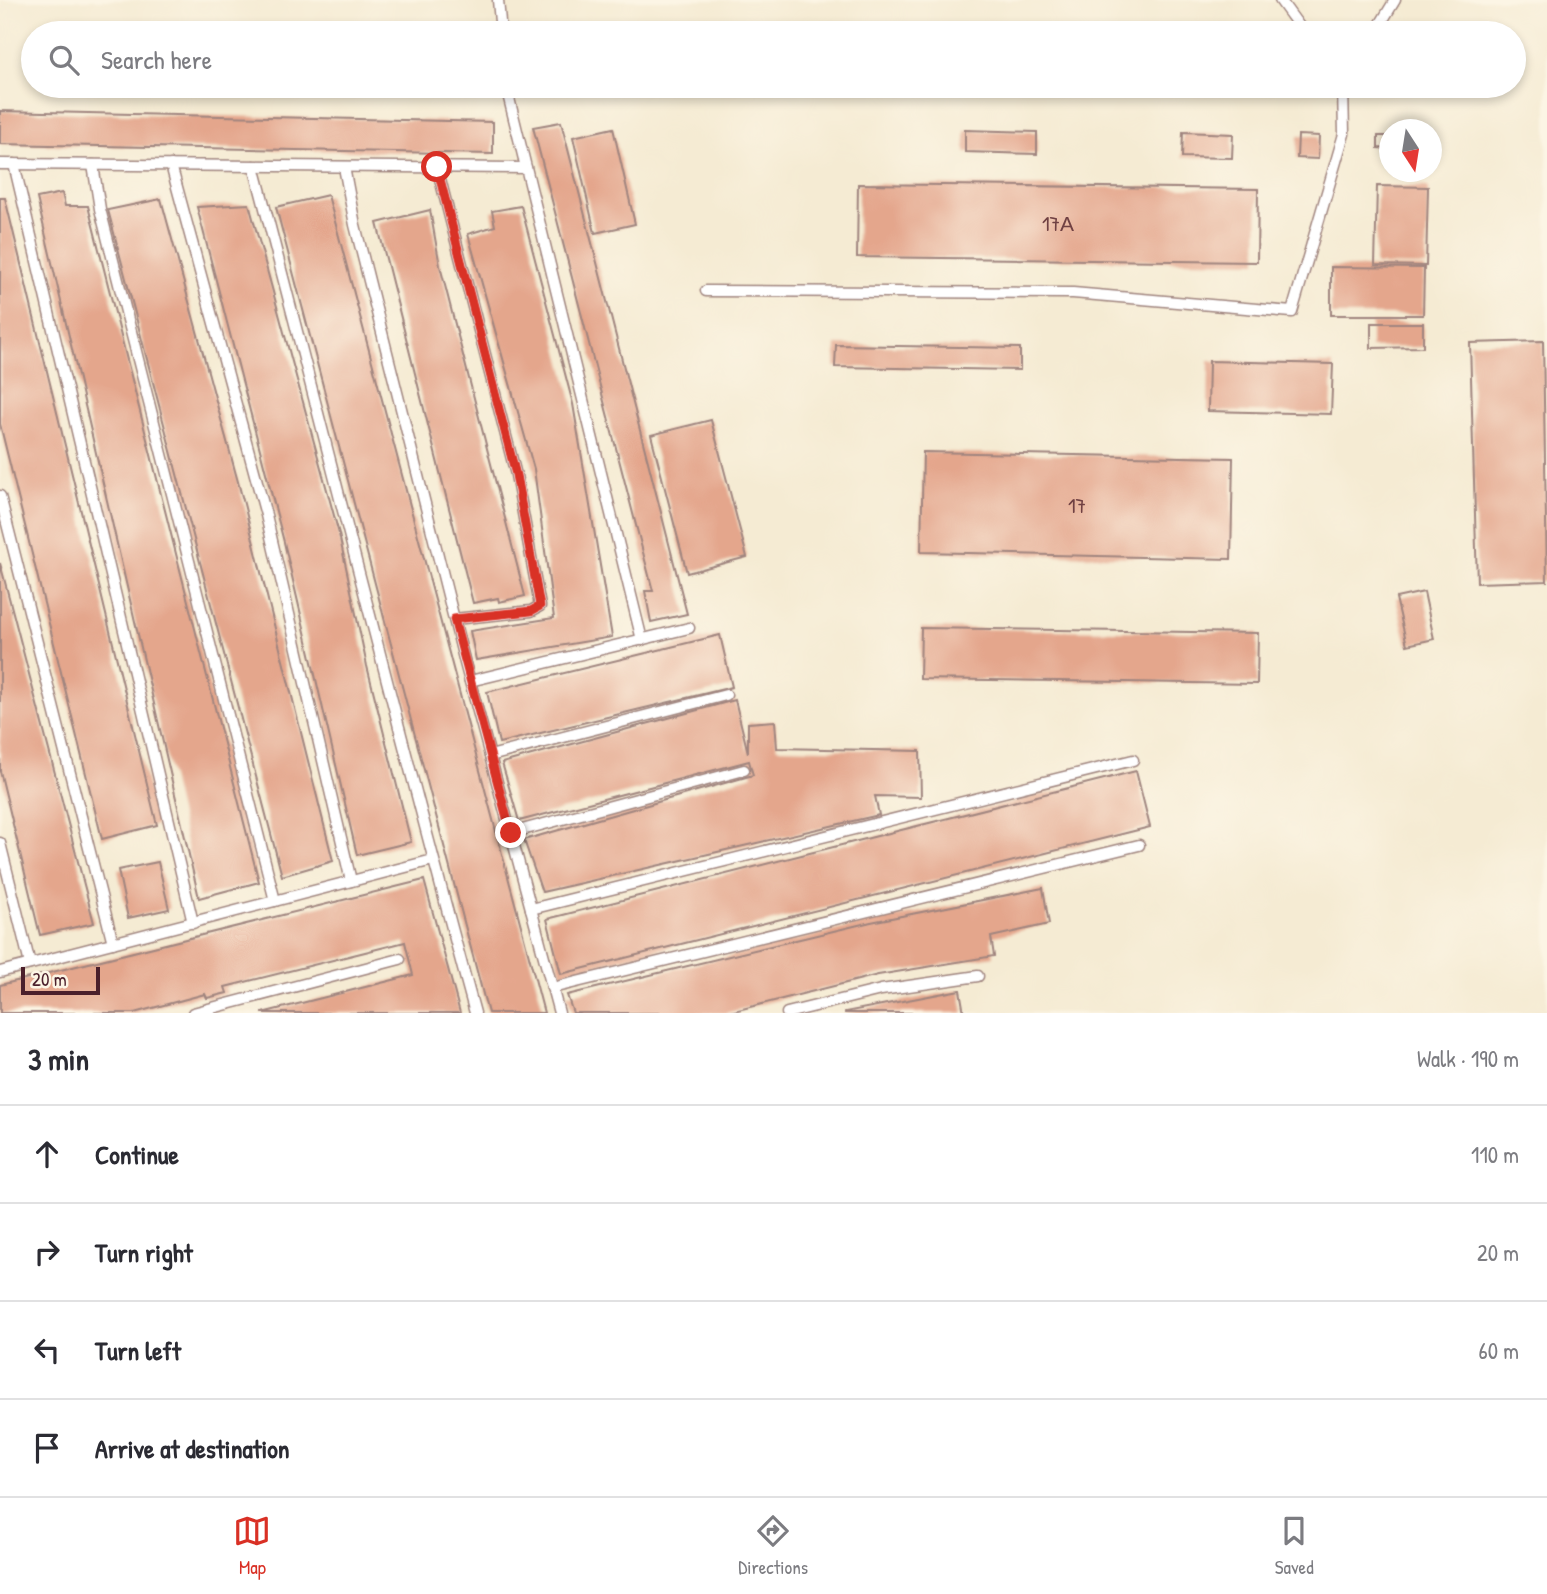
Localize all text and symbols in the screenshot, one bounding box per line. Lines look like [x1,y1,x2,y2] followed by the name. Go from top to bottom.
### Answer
[21,21,1526,98] search box
[45,41,83,79] icon: search
[101,42,212,77] text: Search here
[1379,119,1442,182] north arrow
[421,151,452,182] route start
[1042,209,1074,238] house number: 17А
[1068,491,1086,520] house number: 17
[495,817,526,848] route end
[21,964,100,996] scale bar
[32,966,67,992] text: 20 m
[28,1039,89,1079] text: 3 min
[1417,1043,1519,1074] text: Walk · 190 m
[28,1135,66,1173] icon: ahead
[95,1137,179,1172] text: Continue
[1471,1139,1519,1170] text: 110 m
[28,1233,66,1271] icon: right
[95,1235,193,1270] text: Turn right
[1477,1237,1519,1268] text: 20 m
[28,1331,66,1369] icon: left
[95,1333,181,1368] text: Turn left
[1479,1335,1519,1366] text: 60 m
[28,1429,66,1467] icon: arrive
[95,1431,290,1466] text: Arrive at destination
[233,1512,271,1580] tab: Map
[738,1512,808,1580] tab: Directions
[1275,1512,1314,1580] tab: Saved

